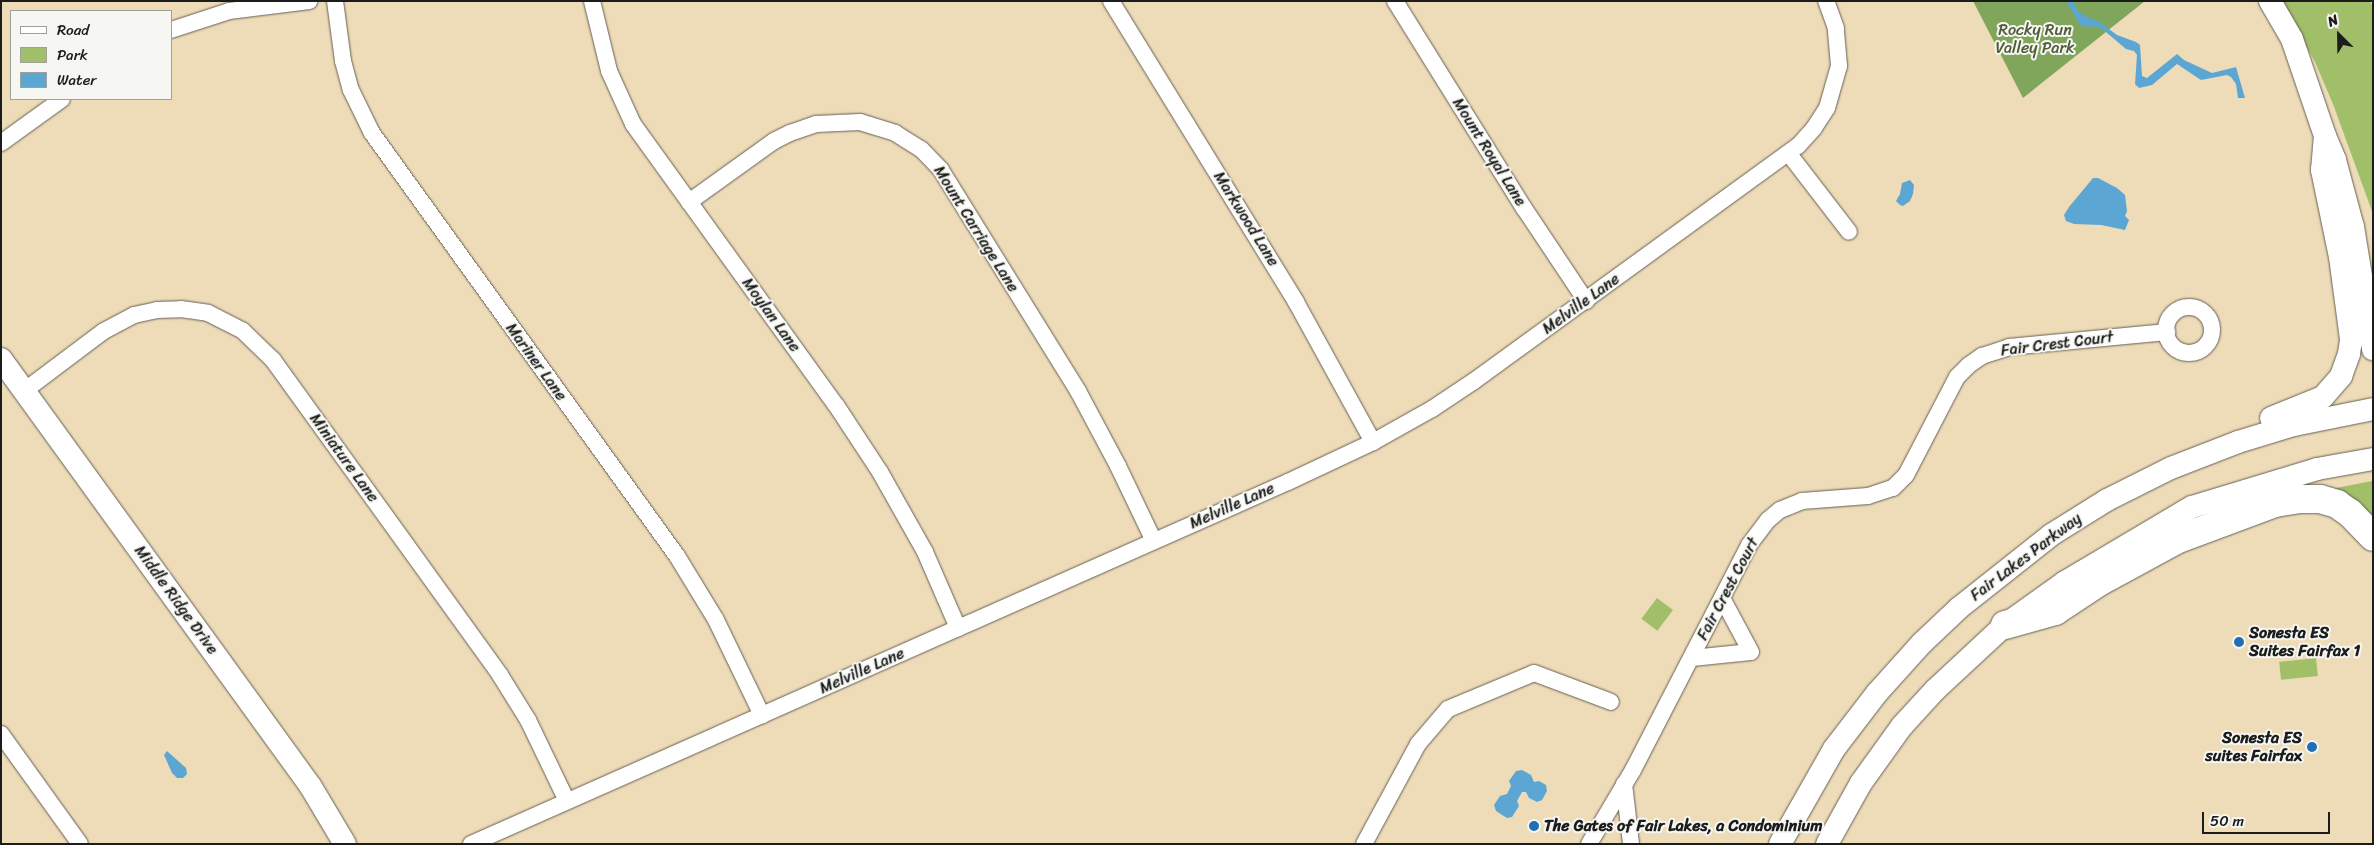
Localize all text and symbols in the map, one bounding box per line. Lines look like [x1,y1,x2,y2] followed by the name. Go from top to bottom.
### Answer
[2324,7,2342,34] text: N
[10,10,172,100] legend
[2314,10,2364,60] north arrow
[57,17,89,43] text: Road
[1996,20,2074,58] park label: Rocky Run Valley Park
[57,42,88,68] text: Park
[57,67,97,93] text: Water
[1448,94,1530,210] street label: Mount Royal Lane
[929,162,1023,296] street label: Mount Carriage Lane
[1209,168,1283,270] street label: Markwood Lane
[1539,270,1623,338] street label: Melville Lane
[738,274,804,356] street label: Moylan Lane
[501,319,571,405] street label: Mariner Lane
[1999,327,2115,361] street label: Fair Crest Court
[305,410,383,506] street label: Miniature Lane
[1187,479,1277,533] street label: Melville Lane
[1966,508,2086,606] street label: Fair Lakes Parkway
[1693,534,1763,644] street label: Fair Crest Court
[130,542,222,658] street label: Middle Ridge Drive
[2249,623,2360,661] place label: Sonesta ES Suites Fairfax 1
[2233,636,2245,648] marker: Sonesta ES Suites Fairfax 1
[817,644,907,698] street label: Melville Lane
[2205,728,2302,766] place label: Sonesta ES suites Fairfax
[2306,741,2318,753] marker: Sonesta ES suites Fairfax
[2204,802,2332,834] scale bar
[2210,808,2244,834] text: 50 m
[1544,816,1824,836] place label: The Gates of Fair Lakes, a Condominium
[1528,820,1540,832] marker: The Gates of Fair Lakes, a Condominium

